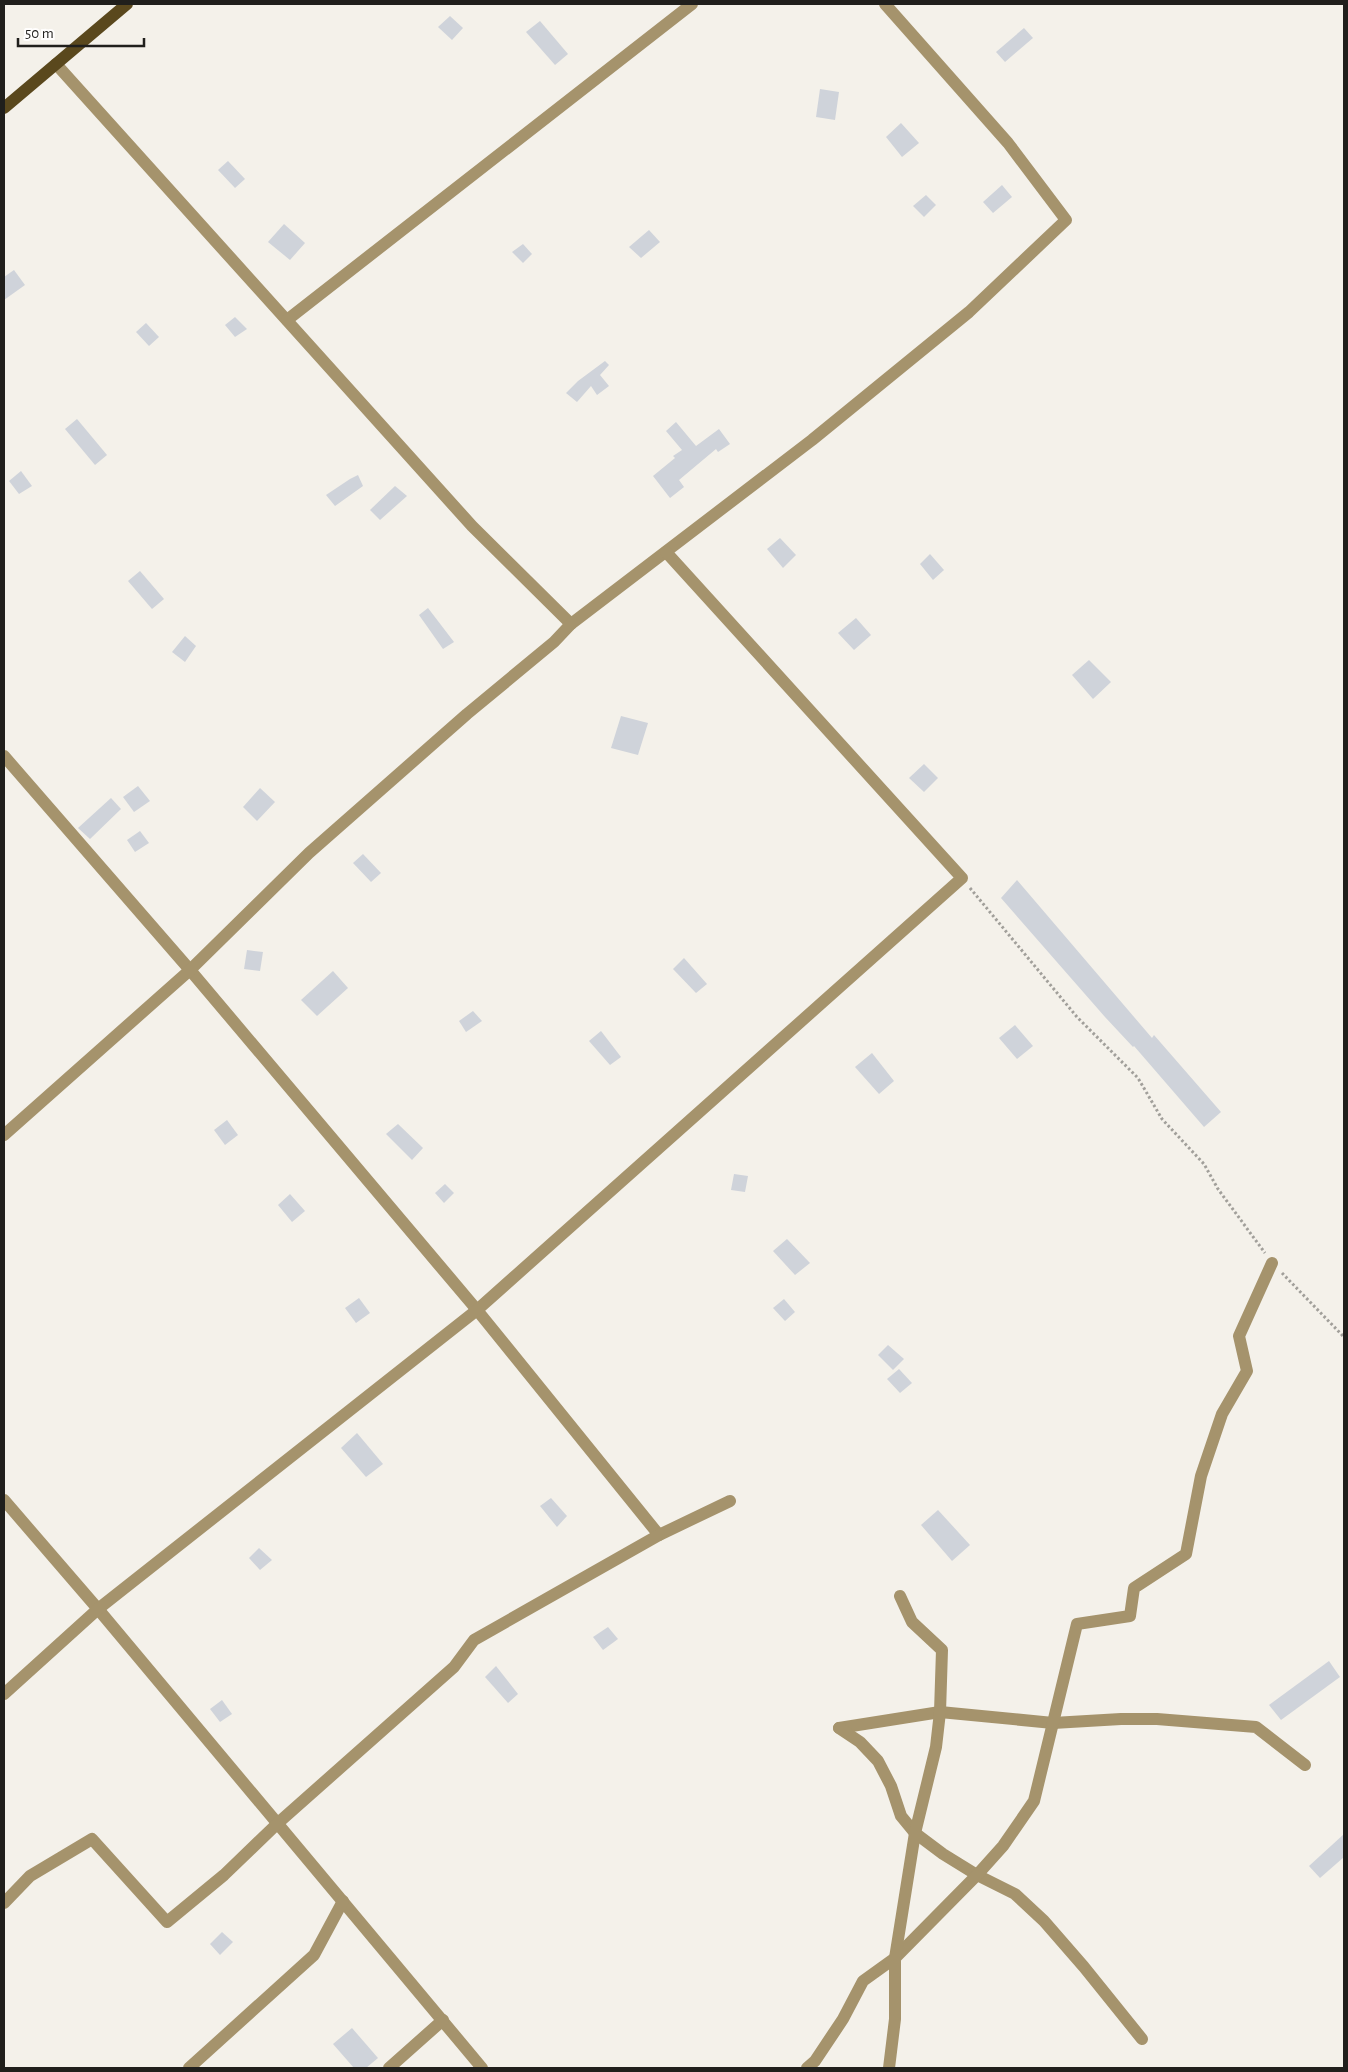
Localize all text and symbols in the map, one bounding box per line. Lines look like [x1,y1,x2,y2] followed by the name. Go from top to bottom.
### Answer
[18,15,144,47] scale bar
[25,26,54,41] text: 50 m

